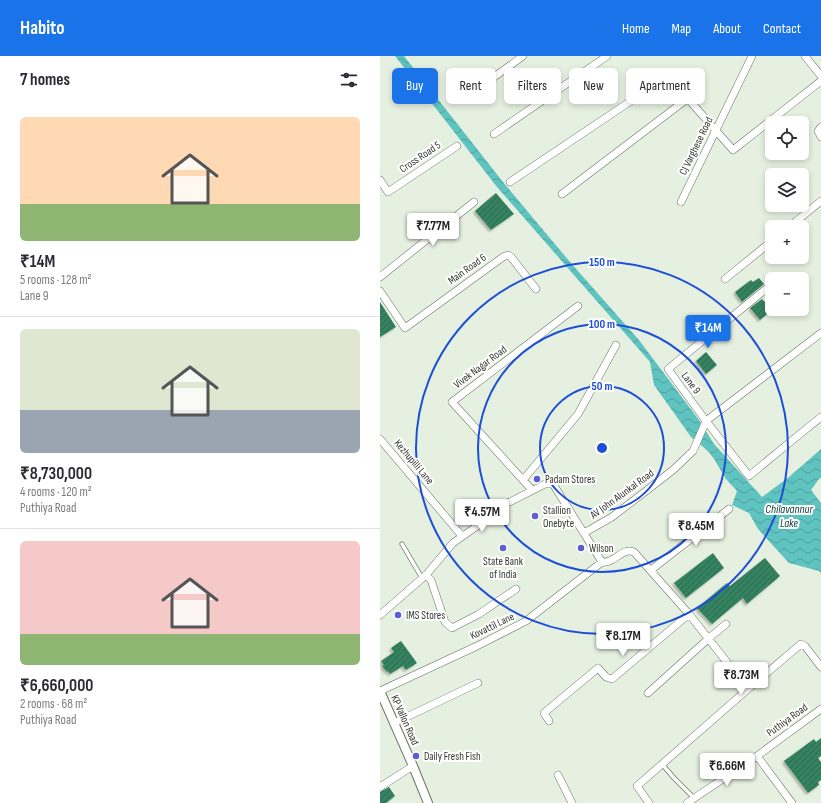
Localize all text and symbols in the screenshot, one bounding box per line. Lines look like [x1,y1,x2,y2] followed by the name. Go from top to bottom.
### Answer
[20,17,64,40] text: Habito
[622,20,650,37] text: Home
[672,20,691,37] text: Map
[713,20,741,37] text: About
[763,20,801,37] text: Contact
[392,68,438,104] chip: Buy
[446,68,496,104] chip: Rent
[504,68,561,104] chip: Filters
[569,68,618,104] chip: New
[626,68,705,104] chip: Apartment
[338,69,360,91] icon: filters
[20,70,70,90] text: 7 homes
[676,114,716,177] street label: CJ Varghese Road
[765,116,809,316] map controls
[765,116,809,160] button: locate
[397,139,443,175] street label: Cross Road 5
[154,143,226,215] icon: home
[765,168,809,212] button: layers
[400,213,466,247] pin: ₹7.77M
[416,218,450,234] text: ₹7.77M
[765,220,809,264] button: +
[445,251,489,287] street label: Main Road 6
[20,252,55,272] text: ₹14M
[589,255,615,270] text: 150 m
[20,272,92,288] text: 5 rooms · 128 m²
[765,272,809,316] button: −
[20,288,48,304] text: Lane 9
[684,315,732,349] pin: ₹14M
[589,317,615,332] text: 100 m
[695,320,721,336] text: ₹14M
[451,343,509,391] street label: Vivek Nagar Road
[154,355,226,427] icon: home
[679,369,704,397] street label: Lane 9
[592,379,612,394] text: 50 m
[391,437,437,487] street label: Kezhupilli Lane
[595,441,609,455] centre of rings
[20,464,92,484] text: ₹8,730,000
[587,466,657,522] street label: AV John Alunkal Road
[545,473,595,486] place label: Padam Stores
[532,474,542,484] marker: Padam Stores
[20,484,92,500] text: 4 rooms · 120 m²
[449,499,515,533] pin: ₹4.57M
[20,500,76,516] text: Puthiya Road
[765,502,813,531] water label: Chilavannur Lake
[464,504,500,520] text: ₹4.57M
[543,504,574,530] place label: Stallion Onebyte
[530,511,540,521] marker: Stallion Onebyte
[663,513,729,547] pin: ₹8.45M
[678,518,714,534] text: ₹8.45M
[589,542,614,555] place label: Wilson
[498,543,508,553] marker: State Bank of India
[576,543,586,553] marker: Wilson
[483,555,524,581] place label: State Bank of India
[154,567,226,639] icon: home
[406,609,445,622] place label: IMS Stores
[393,610,403,620] marker: IMS Stores
[468,610,516,642] street label: Kovattil Lane
[590,623,656,657] pin: ₹8.17M
[605,628,641,644] text: ₹8.17M
[708,662,774,696] pin: ₹8.73M
[723,667,759,683] text: ₹8.73M
[20,676,93,696] text: ₹6,660,000
[388,693,422,748] street label: KP Vallon Road
[20,696,87,712] text: 2 rooms · 68 m²
[764,700,810,739] street label: Puthiya Road
[20,712,76,728] text: Puthiya Road
[424,750,481,763] place label: Daily Fresh Fish
[411,751,421,761] marker: Daily Fresh Fish
[694,753,760,787] pin: ₹6.66M
[709,758,745,774] text: ₹6.66M

